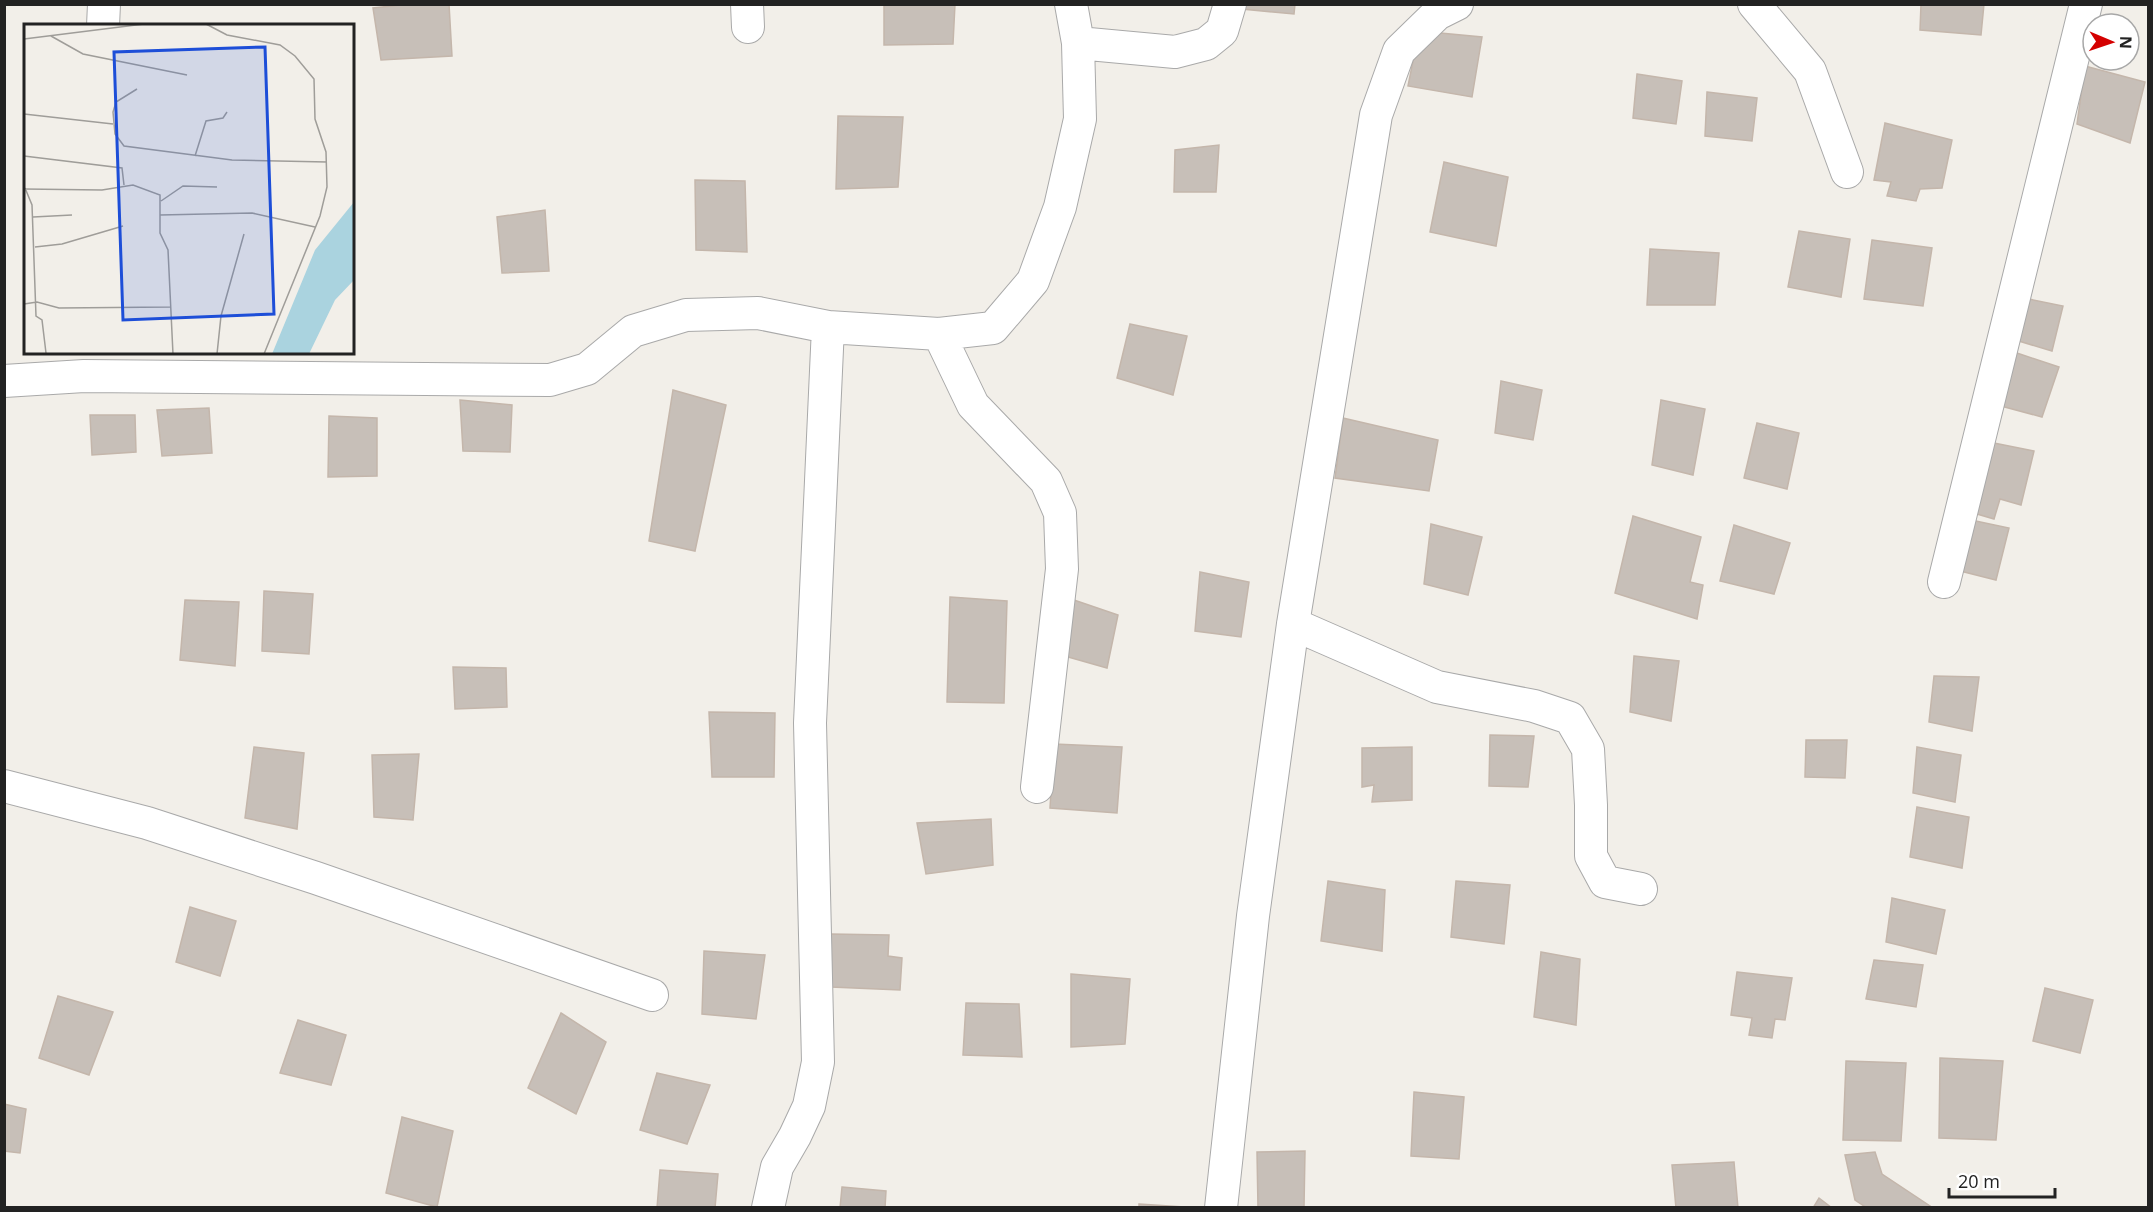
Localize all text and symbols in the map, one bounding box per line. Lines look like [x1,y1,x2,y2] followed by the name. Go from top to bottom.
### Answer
[2081,12,2141,72] north arrow
[24,24,354,354] inset map
[2115,36,2137,49] text: N
[1949,1161,2056,1199] scale bar
[1958,1169,2000,1193] text: 20 m

